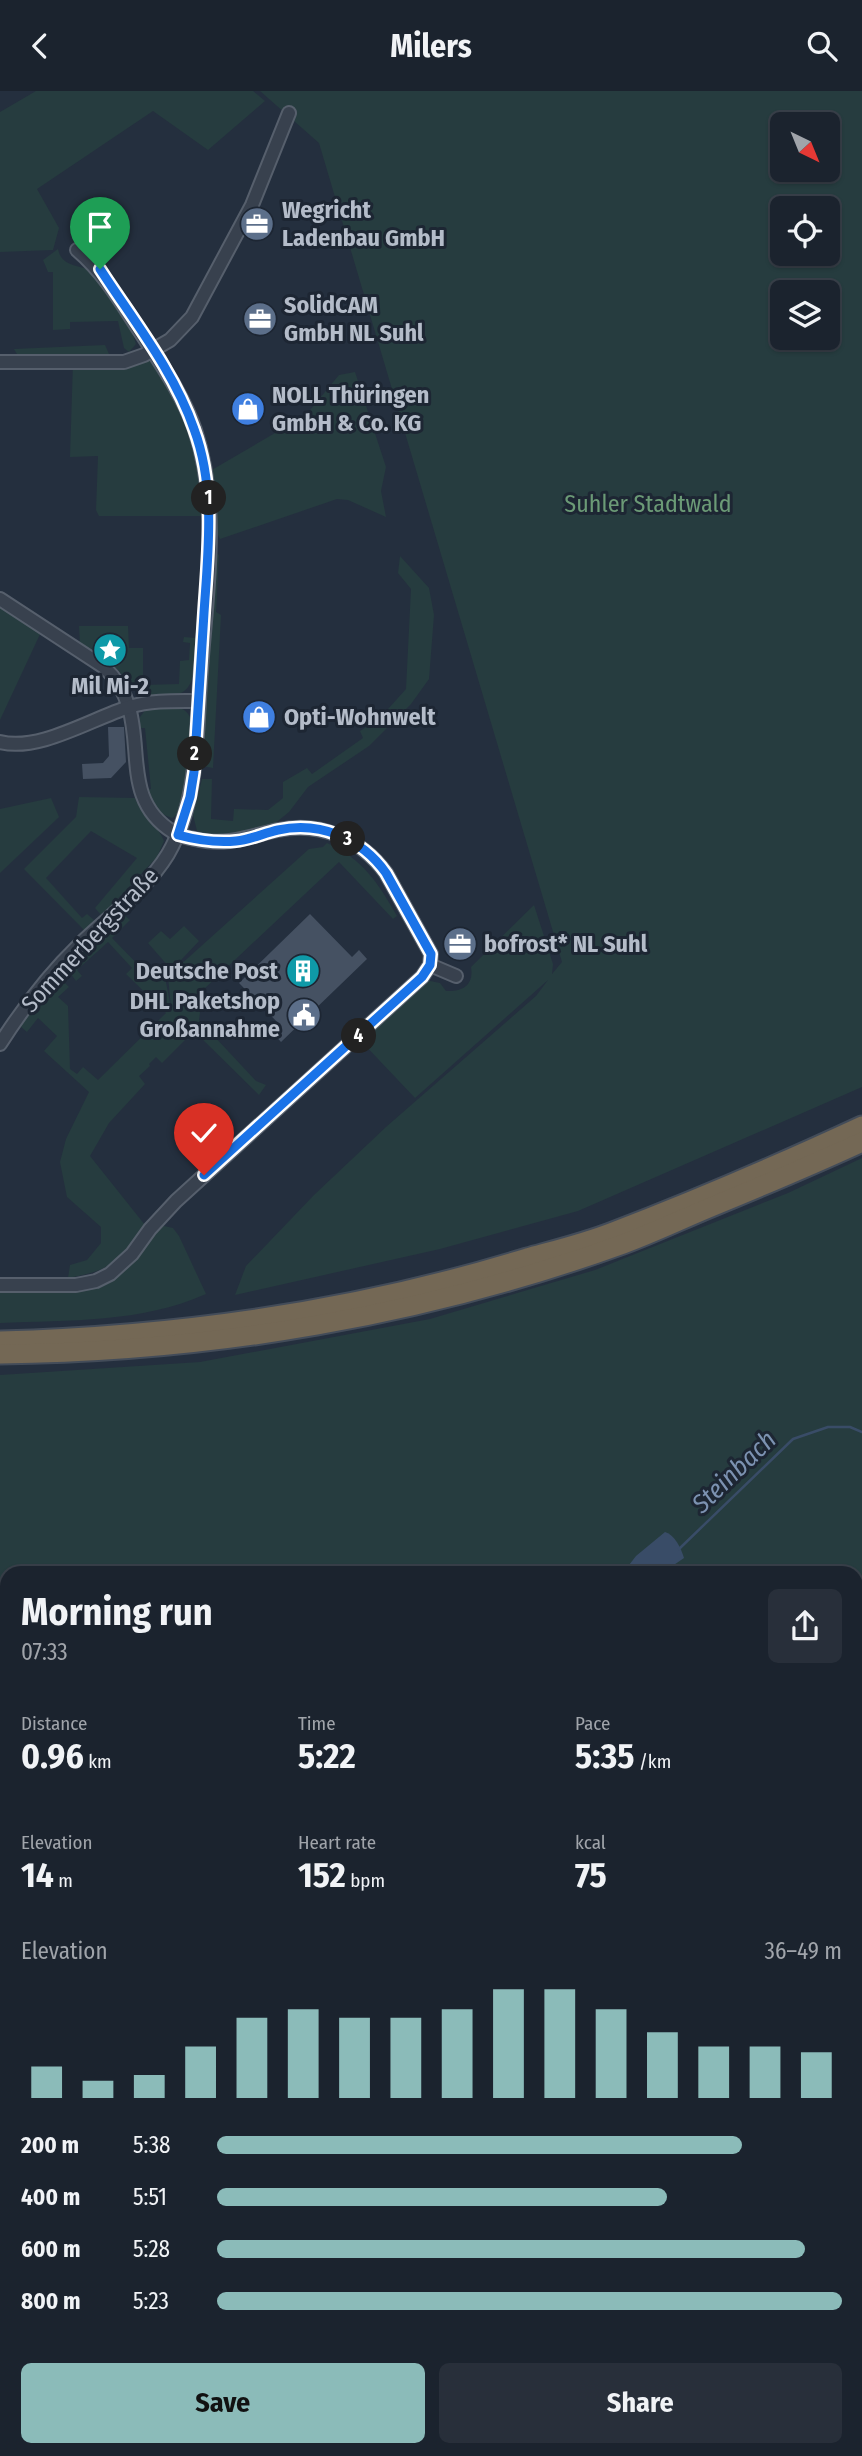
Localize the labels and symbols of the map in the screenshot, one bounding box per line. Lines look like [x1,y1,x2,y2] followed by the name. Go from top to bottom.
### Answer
[770,112,840,182] north arrow
[282,196,445,252] place label: Wegricht Ladenbau GmbH
[70,197,130,269] pin
[238,205,276,243] office icon: Wegricht Ladenbau GmbH
[284,291,424,347] place label: SolidCAM GmbH NL Suhl
[241,300,279,338] office icon: SolidCAM GmbH NL Suhl
[272,381,429,437] place label: NOLL Thüringen GmbH & Co. KG
[229,390,267,428] shop icon: NOLL Thüringen GmbH & Co. KG
[192,481,227,515] pin: 1
[564,490,732,518] park label: Suhler Stadtwald
[91,631,129,669] place icon: Mil Mi-2
[71,672,149,700] place label: Mil Mi-2
[240,698,278,736] shop icon: Opti-Wohnwelt
[284,703,436,731] place label: Opti-Wohnwelt
[178,737,212,771] pin: 2
[330,821,366,857] pin: 3
[16,862,164,1018] street label: Sommerbergstraße
[441,925,479,963] office icon: bofrost* NL Suhl
[484,930,648,958] place label: bofrost* NL Suhl
[284,952,322,990] building icon: Deutsche Post
[136,957,279,985] place label: Deutsche Post
[130,987,280,1043] place label: DHL Paketshop Großannahme
[285,996,323,1034] public building icon: DHL Paketshop Großannahme
[342,1019,376,1053] pin: 4
[174,1103,234,1175] pin
[685,1424,783,1520] water label: Steinbach

